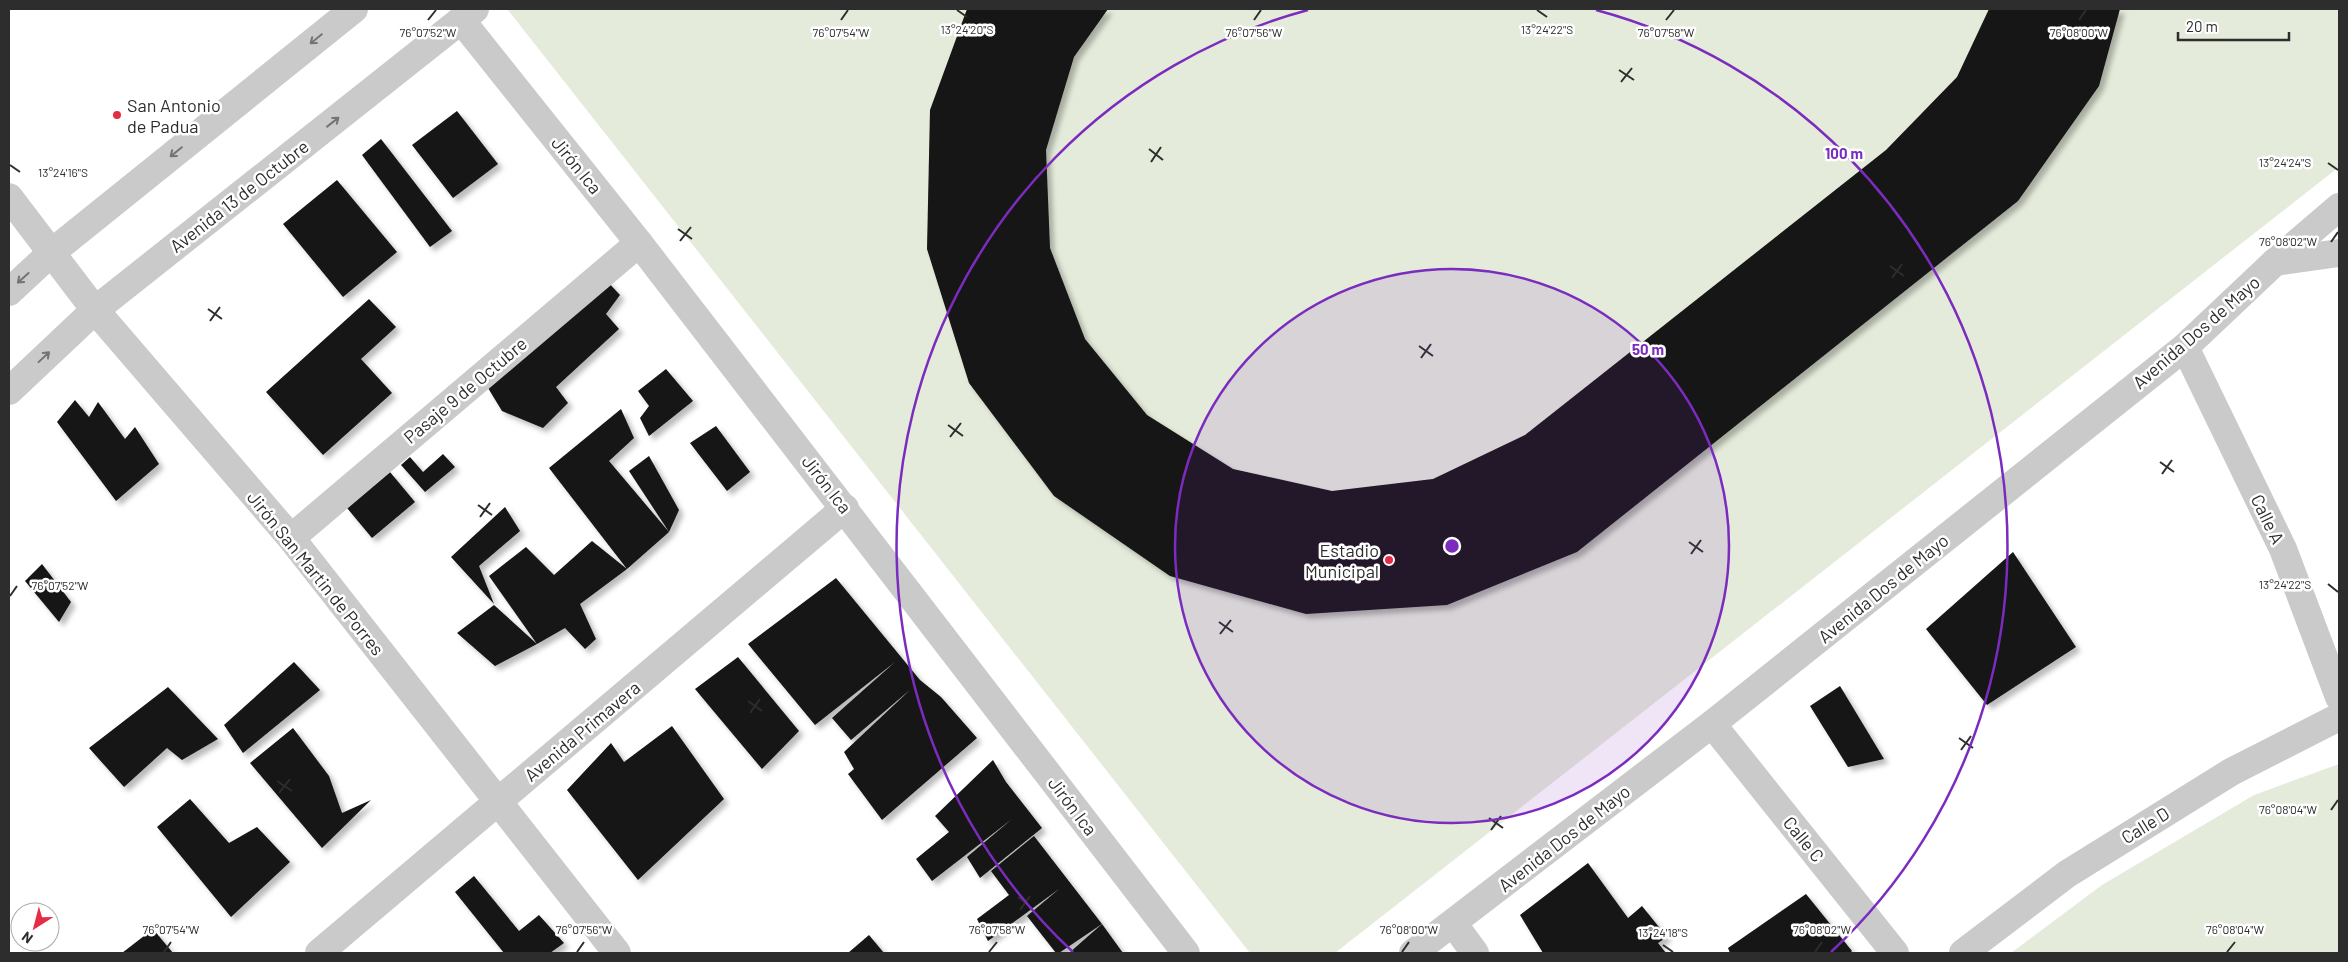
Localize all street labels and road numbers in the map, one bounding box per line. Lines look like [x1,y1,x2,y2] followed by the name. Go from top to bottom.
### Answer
[547,132,607,198] street label: Jirón Ica
[165,135,313,257] street label: Avenida 13 de Octubre
[2128,271,2264,393] street label: Avenida Dos de Mayo
[399,332,531,448] street label: Pasaje 9 de Octubre
[798,451,856,517] street label: Jirón Ica
[243,486,389,660] street label: Jirón San Martin de Porres
[2247,491,2289,547] street label: Calle A
[1813,529,1953,647] street label: Avenida Dos de Mayo
[520,676,644,786] street label: Avenida Primavera
[1044,772,1102,840] street label: Jirón Ica
[1494,780,1634,896] street label: Avenida Dos de Mayo
[2117,802,2173,848] street label: Calle D
[1779,812,1829,866] street label: Calle C

